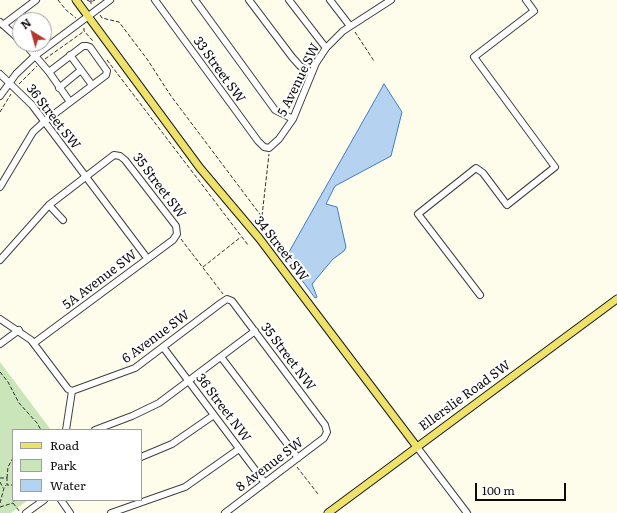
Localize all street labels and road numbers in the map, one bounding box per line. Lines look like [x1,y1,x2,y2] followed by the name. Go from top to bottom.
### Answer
[190,34,248,106] street label: 33 Street SW
[275,41,323,119] street label: 5 Avenue SW
[23,81,83,153] street label: 36 Street SW
[129,150,189,222] street label: 35 Street SW
[251,213,311,285] street label: 34 Street SW
[60,247,140,313] street label: 5A Avenue SW
[119,307,193,367] street label: 6 Avenue SW
[257,320,319,394] street label: 35 Street NW
[416,357,514,435] street label: Ellerslie Road SW
[192,371,254,445] street label: 36 Street NW
[233,435,307,495] street label: 8 Avenue SW

